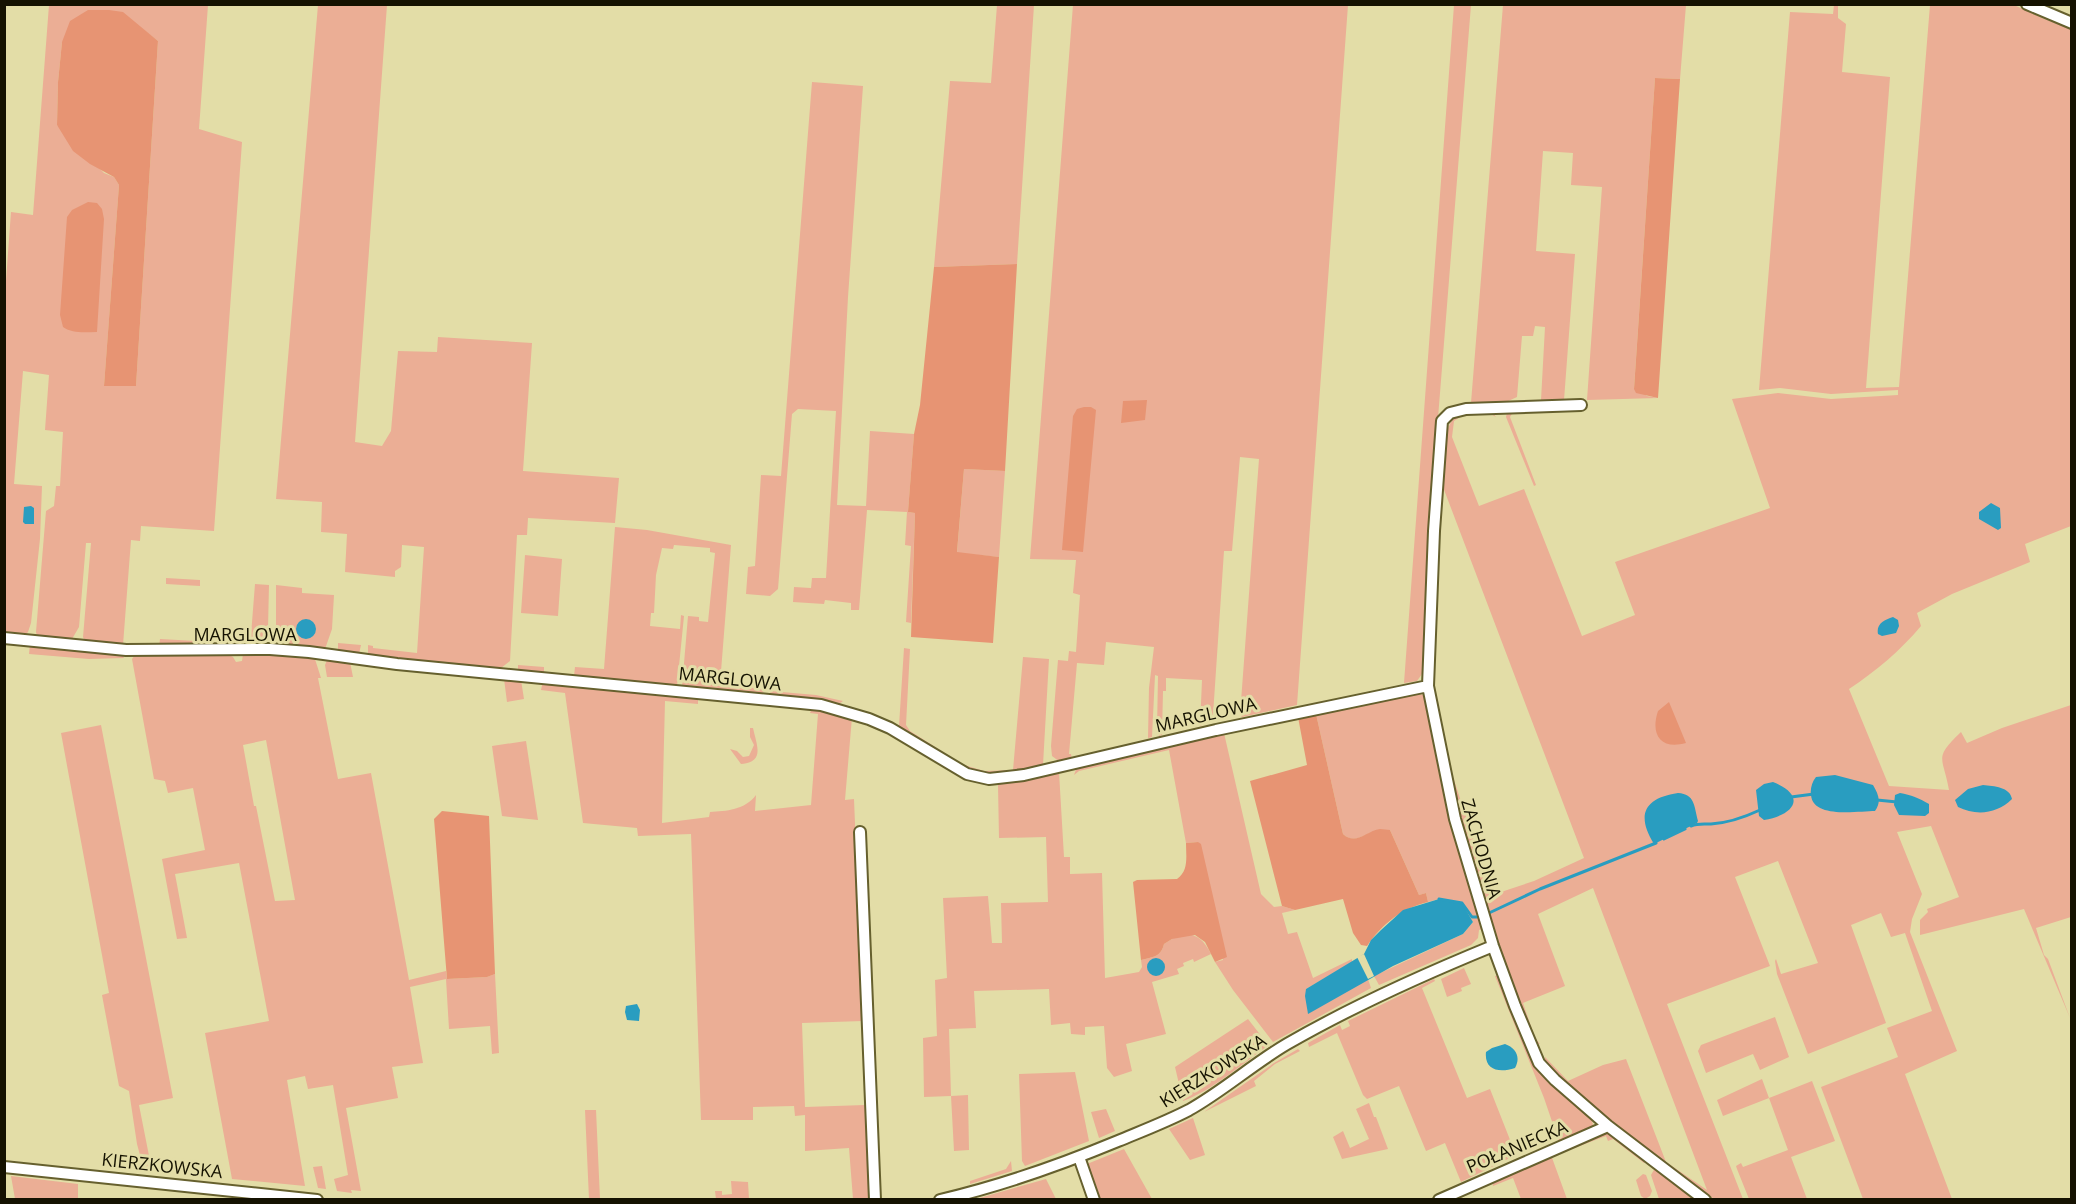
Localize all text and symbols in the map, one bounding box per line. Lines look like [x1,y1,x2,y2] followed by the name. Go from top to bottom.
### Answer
[193,622,297,646] street label: MARGLOWA
[678,661,783,695] street label: MARGLOWA
[1153,691,1259,737] street label: MARGLOWA
[1456,796,1508,902] street label: ZACHODNIA
[1155,1027,1271,1112] street label: KIERZKOWSKA
[1462,1114,1572,1178] street label: POŁANIECKA
[100,1147,224,1183] street label: KIERZKOWSKA

